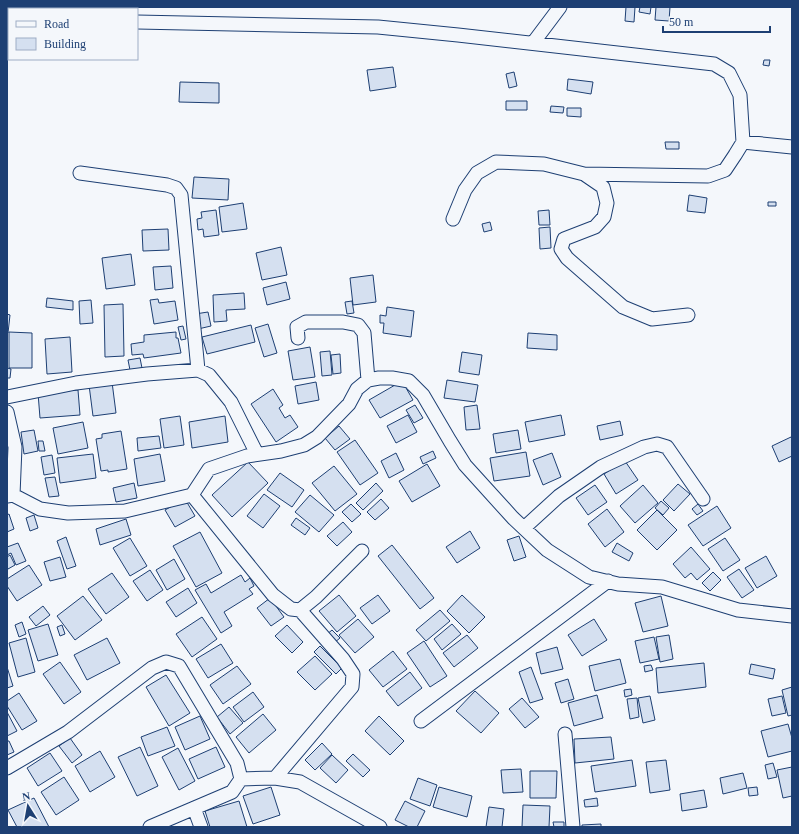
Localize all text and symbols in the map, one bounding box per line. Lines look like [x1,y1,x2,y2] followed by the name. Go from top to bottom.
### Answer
[8,8,138,60] legend
[663,8,770,34] scale bar
[669,15,694,29] text: 50 m
[44,17,69,31] text: Road
[44,37,86,51] text: Building
[8,786,48,826] north arrow
[21,790,31,803] text: N

